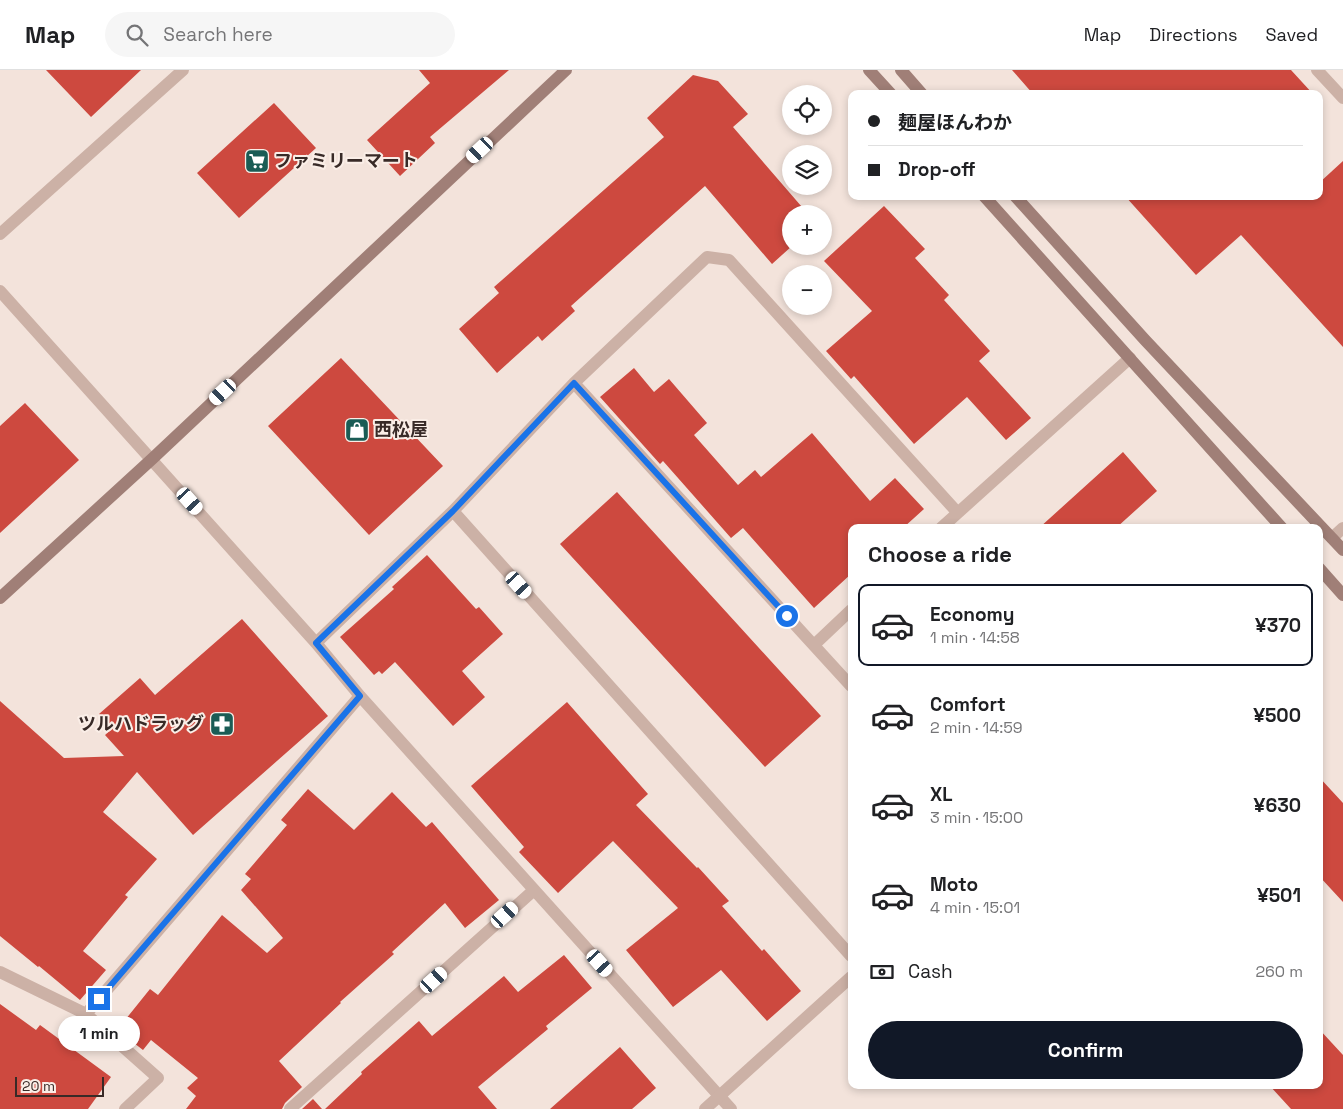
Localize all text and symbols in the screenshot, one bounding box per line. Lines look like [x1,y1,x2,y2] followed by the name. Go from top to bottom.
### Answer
[105,12,455,57] search box
[25,19,75,50] text: Map
[123,21,151,49] icon: search
[163,22,273,47] text: Search here
[1084,23,1121,46] text: Map
[1149,23,1238,46] text: Directions
[1266,23,1318,46] text: Saved
[782,85,832,315] map controls
[782,85,832,135] button: locate
[898,110,1012,135] text: 麺屋ほんわか
[463,134,496,166] car
[782,145,832,195] button: layers
[244,148,270,174] supermarket icon: ファミリーマート
[274,149,418,172] place label: ファミリーマート
[898,157,976,182] text: Drop-off
[782,205,832,255] button: +
[782,265,832,315] button: −
[206,376,239,408] car
[344,417,370,443] shop icon: 西松屋
[374,418,428,441] place label: 西松屋
[174,485,205,517] car
[868,540,1012,568] text: Choose a ride
[503,569,534,601] car
[930,602,1014,627] text: Economy
[870,603,915,648] icon: car
[776,605,798,627] route start
[1255,613,1301,638] text: ¥370
[930,627,1020,648] text: 1 min · 14:58
[930,692,1006,717] text: Comfort
[870,693,915,738] icon: car
[1253,703,1301,728] text: ¥500
[209,711,235,737] pharmacy icon: ツルハドラッグ
[78,712,204,735] place label: ツルハドラッグ
[930,717,1023,738] text: 2 min · 14:59
[930,782,953,807] text: XL
[870,783,915,828] icon: car
[1254,793,1301,818] text: ¥630
[930,807,1023,828] text: 3 min · 15:00
[930,872,978,897] text: Moto
[870,873,915,918] icon: car
[1257,883,1301,908] text: ¥501
[930,897,1020,918] text: 4 min · 15:01
[488,899,521,931] car
[584,947,615,979] car
[868,958,896,986] icon: cash
[908,959,953,984] text: Cash
[1255,961,1303,982] text: 260 m
[417,964,450,996] car
[88,988,110,1010] route end
[58,1016,140,1052] callout: 1 min
[868,1021,1303,1079] button: Confirm
[79,1023,119,1044] text: 1 min
[15,1074,104,1097] scale bar
[22,1077,55,1095] text: 20 m

